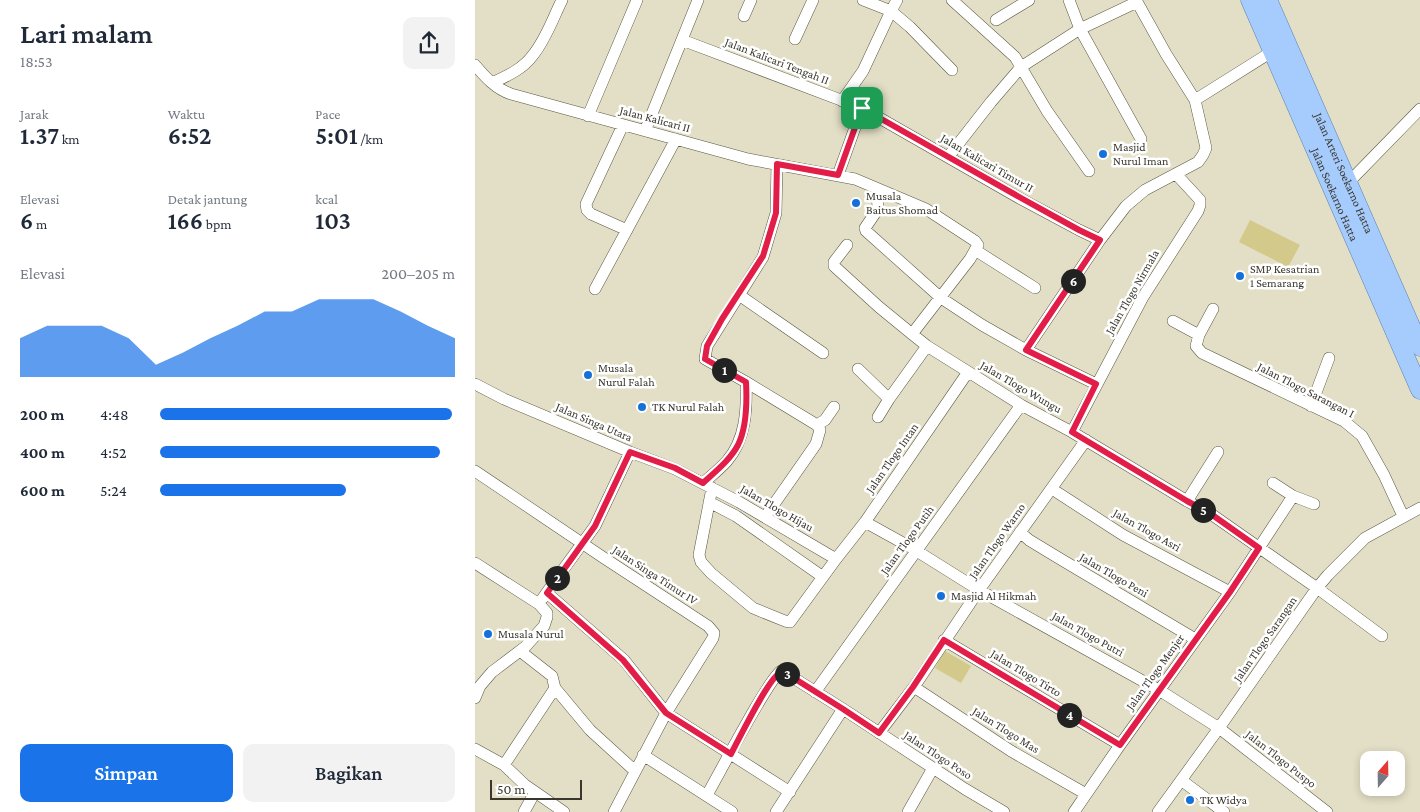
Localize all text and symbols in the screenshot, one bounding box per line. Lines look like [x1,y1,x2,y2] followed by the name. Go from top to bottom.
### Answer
[403,17,455,69] button: share
[20,18,153,49] text: Lari malam
[722,34,831,87] street label: Jalan Kalicari Tengah II
[20,53,52,70] text: 18:53
[841,87,883,129] pin
[848,94,876,122] icon: arrive
[617,103,692,135] street label: Jalan Kalicari II
[20,106,49,122] text: Jarak
[168,106,205,122] text: Waktu
[315,106,341,122] text: Pace
[1311,110,1377,236] street label: Jalan Arteri Soekarno Hatta
[20,122,59,149] text: 1.37
[168,122,211,149] text: 6:52
[315,122,358,149] text: 5:01
[937,130,1036,195] street label: Jalan Kalicari Timur II
[59,131,80,147] text: km
[358,131,383,147] text: /km
[1113,140,1169,168] place label: Masjid Nurul Iman
[1308,145,1361,244] street label: Jalan Soekarno Hatta
[1097,148,1109,160] marker: Masjid Nurul Iman
[866,189,939,217] place label: Musala Baitus Shomad
[20,191,59,207] text: Elevasi
[168,191,247,207] text: Detak jantung
[315,191,338,207] text: kcal
[850,197,862,209] marker: Musala Baitus Shomad
[20,207,33,234] text: 6
[168,207,203,234] text: 166
[315,207,351,234] text: 103
[33,216,47,232] text: m
[203,216,232,232] text: bpm
[1102,247,1162,338] street label: Jalan Tlogo Nirmala
[1250,262,1320,290] place label: SMP Kesatrian 1 Semarang
[20,265,65,282] text: Elevasi
[381,265,455,282] text: 200–205 m
[1061,268,1085,294] pin: 6
[1234,270,1246,282] marker: SMP Kesatrian 1 Semarang
[1070,273,1077,289] text: 6
[977,357,1065,416] street label: Jalan Tlogo Wungu
[711,358,737,382] pin: 1
[1254,359,1357,421] street label: Jalan Tlogo Sarangan I
[598,361,655,389] place label: Musala Nurul Falah
[722,362,727,378] text: 1
[582,369,594,381] marker: Musala Nurul Falah
[553,399,635,445] street label: Jalan Singa Utara
[652,400,725,414] place label: TK Nurul Falah
[636,401,648,413] marker: TK Nurul Falah
[20,406,64,423] text: 200 m
[100,406,129,423] text: 4:48
[862,420,922,496] street label: Jalan Tlogo Intan
[20,444,65,461] text: 400 m
[100,444,127,461] text: 4:52
[737,481,817,535] street label: Jalan Tlogo Hijau
[20,482,65,499] text: 600 m
[100,482,127,499] text: 5:24
[1191,498,1215,522] pin: 5
[965,501,1028,582] street label: Jalan Tlogo Warno
[877,502,937,578] street label: Jalan Tlogo Putih
[1200,502,1207,518] text: 5
[1110,505,1183,554] street label: Jalan Tlogo Asri
[609,542,700,608] street label: Jalan Singa Timur IV
[1076,549,1151,600] street label: Jalan Tlogo Peni
[545,566,569,590] pin: 2
[554,570,561,586] text: 2
[951,589,1037,603] place label: Masjid Al Hikmah
[935,590,947,602] marker: Masjid Al Hikmah
[1230,593,1300,685] street label: Jalan Tlogo Sarangan
[1049,608,1126,659] street label: Jalan Tlogo Putri
[498,627,564,641] place label: Musala Nurul
[482,628,494,640] marker: Musala Nurul
[1122,631,1188,713] street label: Jalan Tlogo Menjer
[987,646,1064,700] street label: Jalan Tlogo Tirto
[775,662,799,686] pin: 3
[784,666,791,682] text: 3
[1057,702,1081,728] pin: 4
[969,703,1042,756] street label: Jalan Tlogo Mas
[1066,707,1073,723] text: 4
[900,727,975,782] street label: Jalan Tlogo Poso
[1242,727,1319,791] street label: Jalan Tlogo Puspo
[20,744,233,802] button: Simpan
[243,744,455,802] button: Bagikan
[1360,751,1405,796] north arrow
[1360,751,1405,796] map controls
[490,777,583,800] scale bar
[497,781,525,797] text: 50 m
[1200,793,1247,807] place label: TK Widya
[1184,794,1196,806] marker: TK Widya

